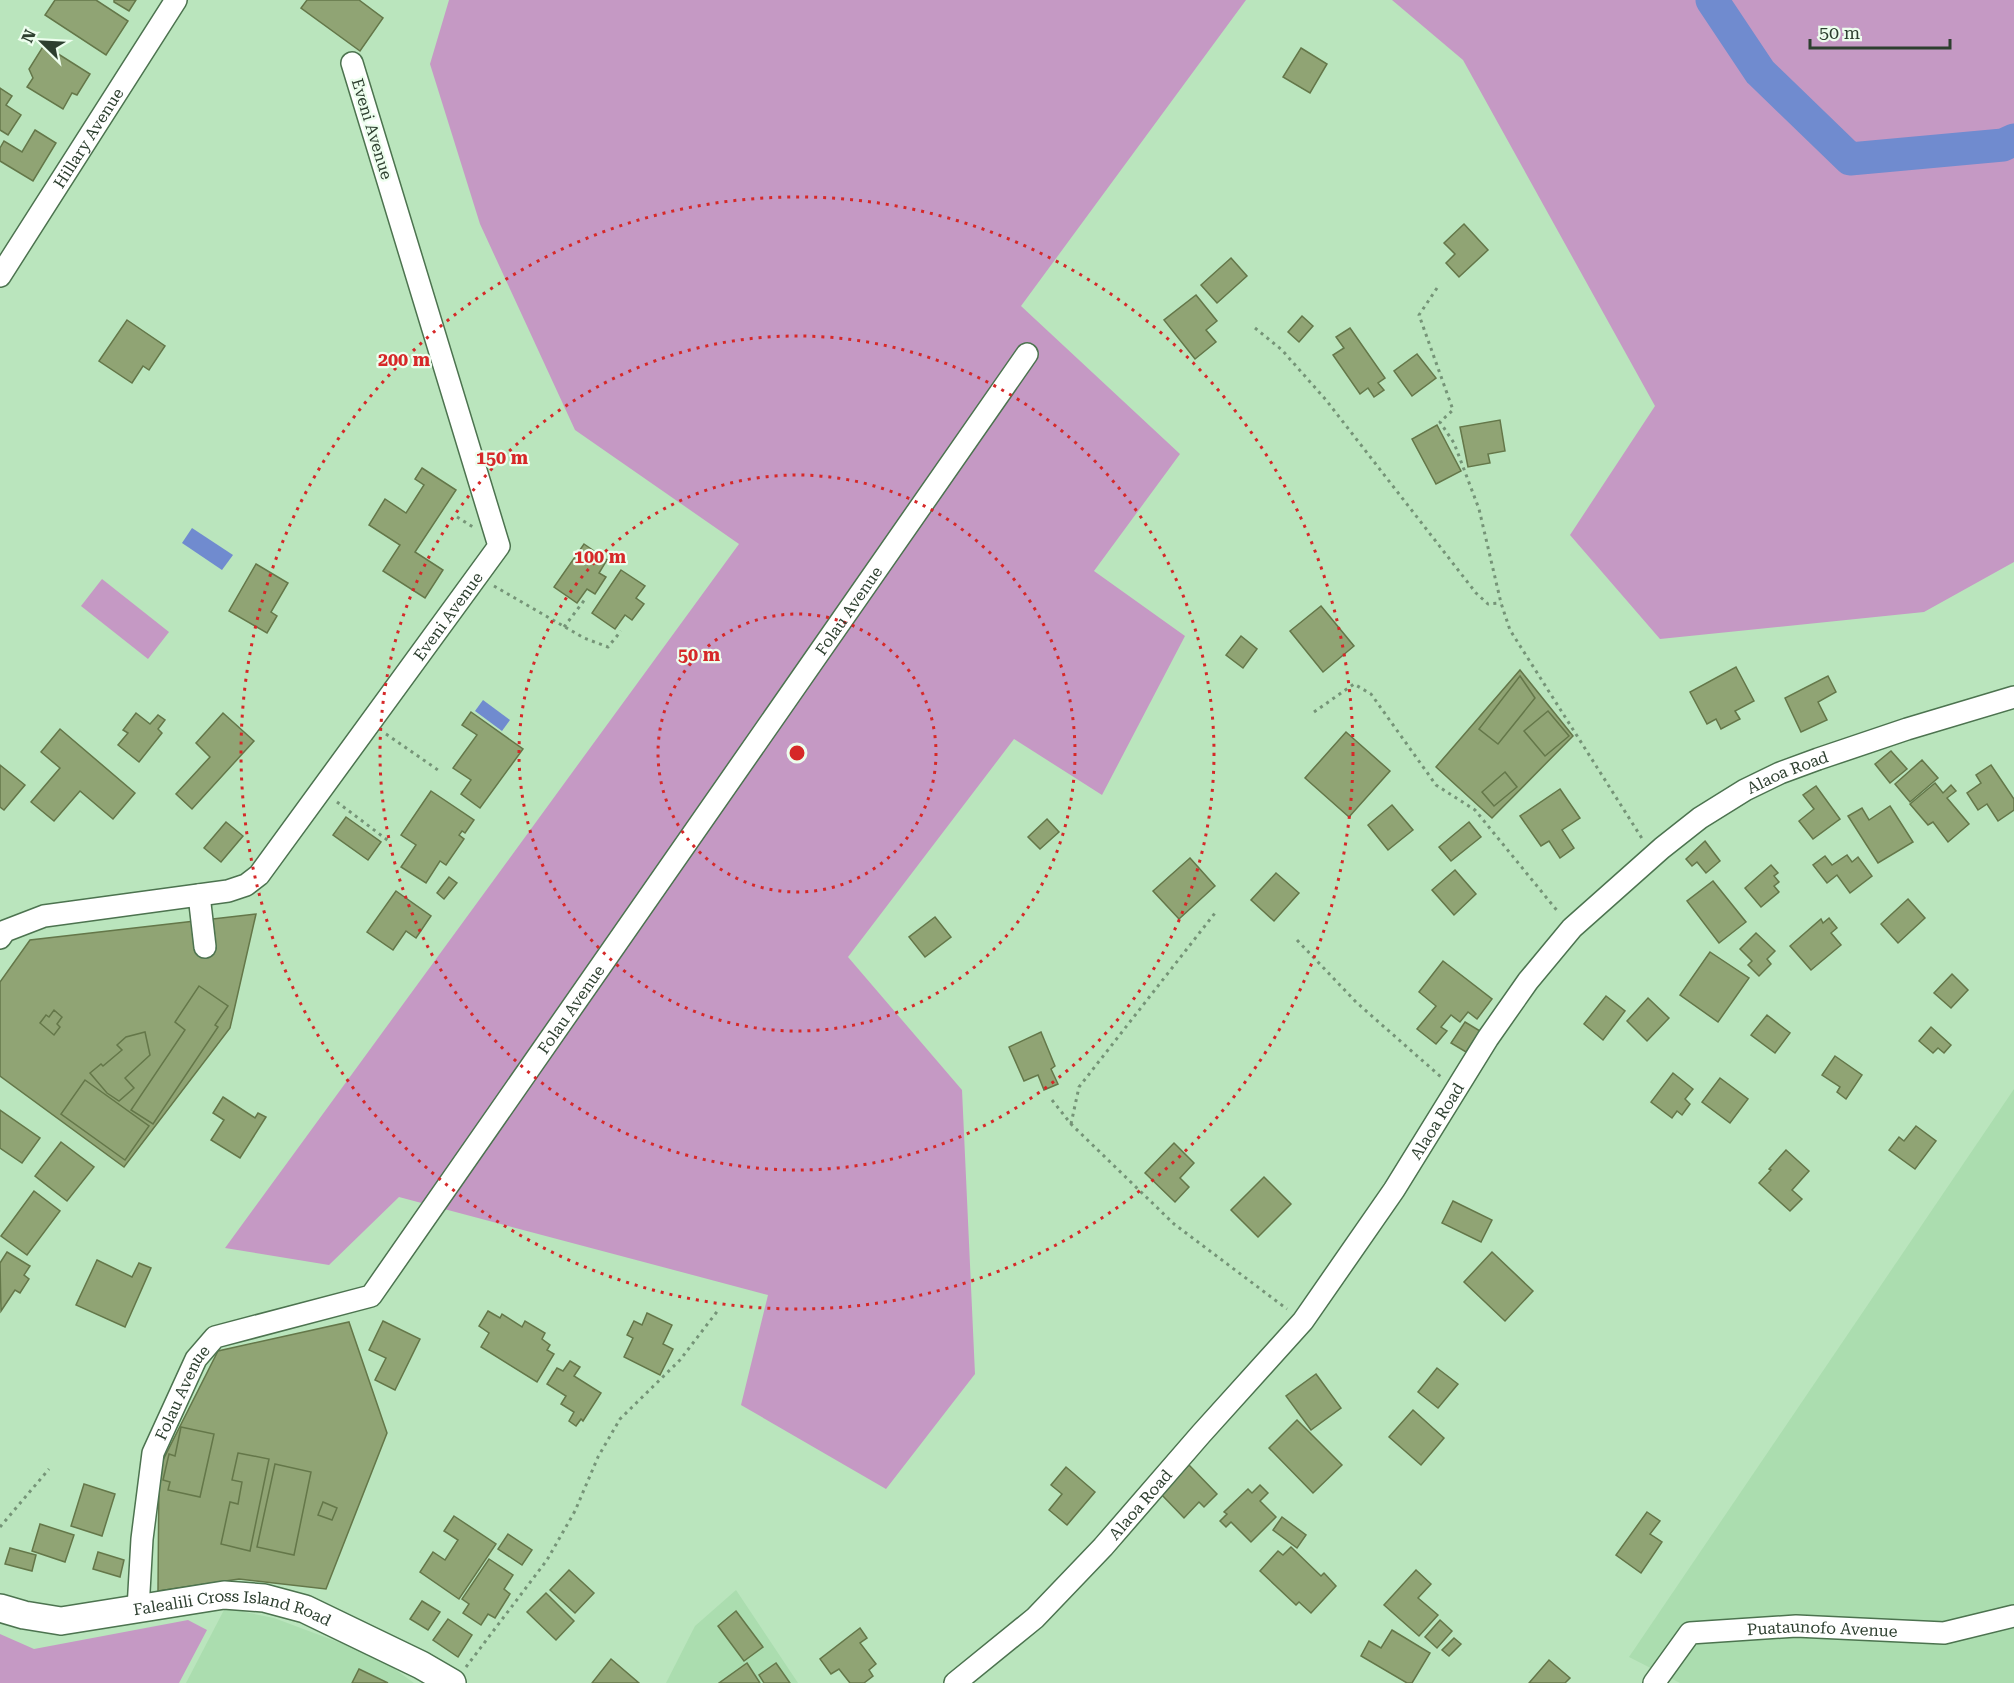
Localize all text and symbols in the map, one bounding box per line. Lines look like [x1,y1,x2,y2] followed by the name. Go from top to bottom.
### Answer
[12,12,72,72] north arrow
[1810,12,1950,50] scale bar
[1819,22,1860,43] text: 50 m
[18,27,40,46] text: N
[348,76,396,182] street label: Eveni Avenue
[49,84,127,191] street label: Hillary Avenue
[378,349,431,370] text: 200 m
[476,447,529,468] text: 150 m
[574,546,627,567] text: 100 m
[811,562,886,658] street label: Folau Avenue
[409,568,487,664] street label: Eveni Avenue
[678,644,721,665] text: 50 m
[787,743,807,763] centre of rings
[1743,747,1831,797] street label: Alaoa Road
[533,961,608,1057] street label: Folau Avenue
[1406,1079,1468,1163] street label: Alaoa Road
[151,1341,214,1443] street label: Folau Avenue
[1105,1465,1176,1543] street label: Alaoa Road
[132,1586,334,1630] street label: Falealili Cross Island Road
[1746,1616,1898,1640] street label: Puataunofo Avenue

